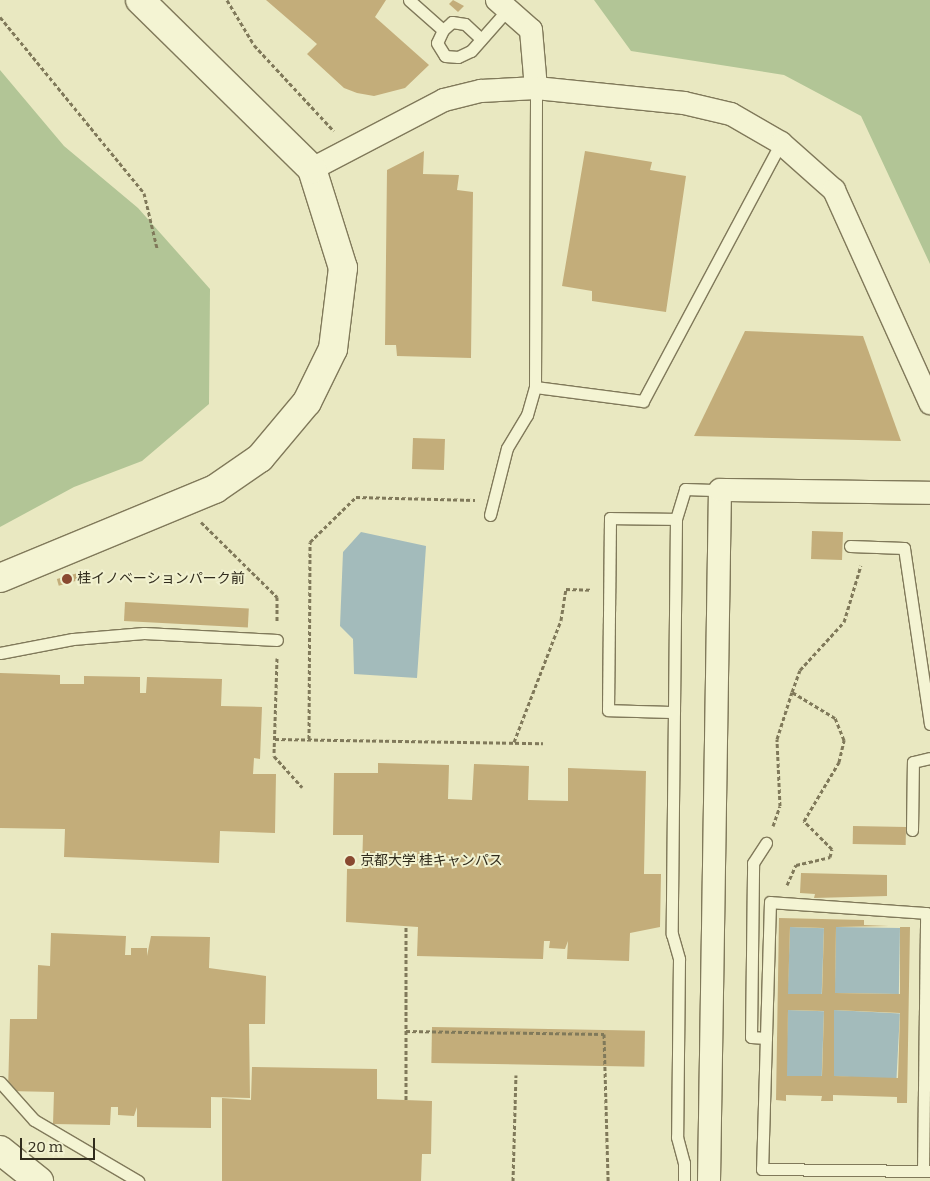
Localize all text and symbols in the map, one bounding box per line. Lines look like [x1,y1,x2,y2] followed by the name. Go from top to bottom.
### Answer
[77,571,245,587] place label: 桂イノベーションパーク前
[61,573,73,585] marker: 桂イノベーションパーク前
[360,853,503,869] place label: 京都大学 桂キャンパス
[344,855,356,867] marker: 京都大学 桂キャンパス
[22,1128,98,1160] scale bar
[28,1138,63,1156] text: 20 m

